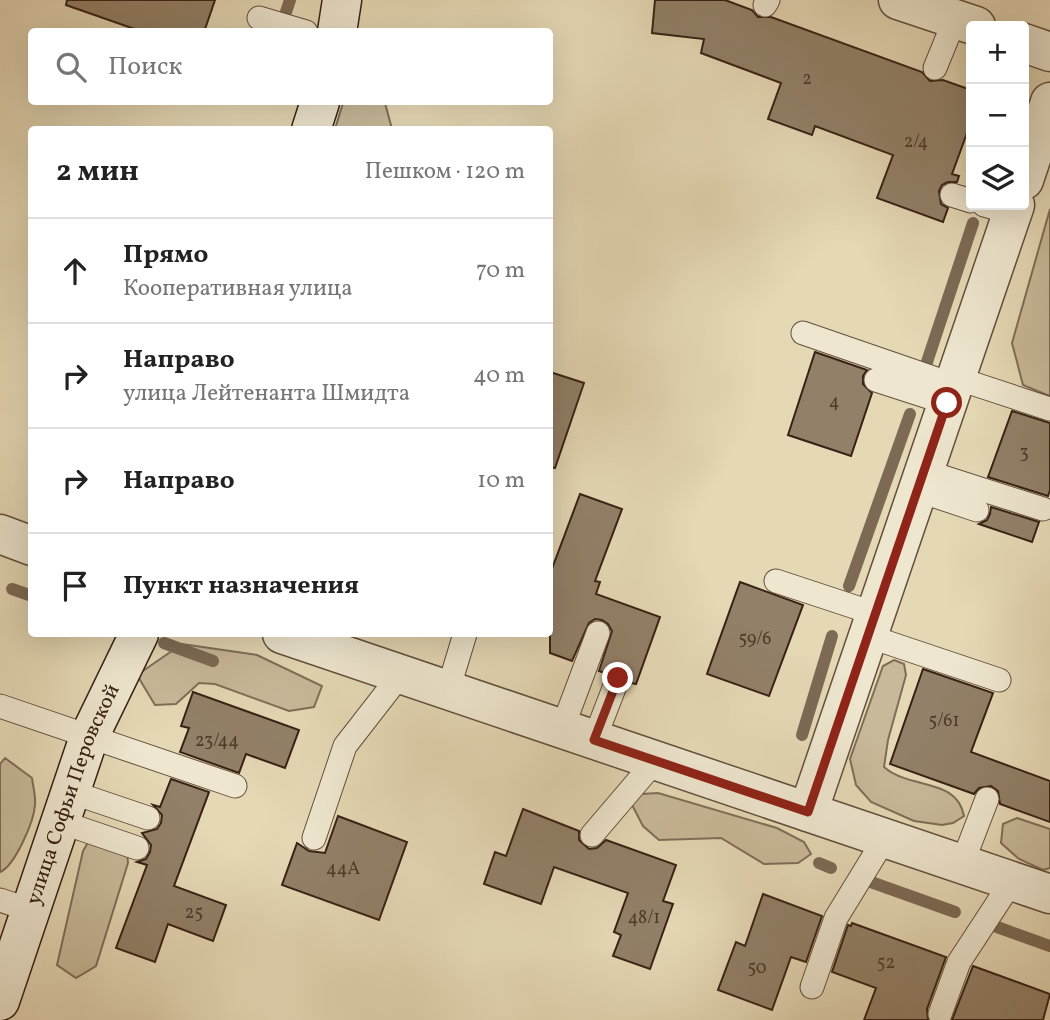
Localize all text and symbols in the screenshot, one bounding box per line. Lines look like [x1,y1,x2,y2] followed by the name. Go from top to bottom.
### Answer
[966,21,1029,210] map controls
[966,21,1029,84] button: +
[28,28,553,105] search box
[52,48,90,86] icon: search
[108,49,182,85] text: Поиск
[802,67,812,92] house number: 2
[966,84,1029,147] button: −
[904,130,928,155] house number: 2/4
[966,147,1029,210] button: layers
[56,151,139,193] text: 2 мин
[365,156,525,188] text: Пешком · 120 m
[123,237,208,273] text: Прямо
[56,252,94,290] icon: ahead
[476,255,525,287] text: 70 m
[123,273,353,305] text: Кооперативная улица
[123,342,235,378] text: Направо
[56,357,94,395] icon: right
[473,360,525,392] text: 40 m
[123,378,410,410] text: улица Лейтенанта Шмидта
[931,387,962,418] route start
[829,390,839,415] house number: 4
[1019,441,1029,466] house number: 3
[56,462,94,500] icon: right
[123,463,235,499] text: Направо
[477,465,525,497] text: 10 m
[56,567,94,605] icon: arrive
[123,568,359,604] text: Пункт назначения
[739,627,771,652] house number: 59/6
[602,662,633,693] route end
[19,679,127,909] street label: улица Софьи Перовской
[929,709,959,734] house number: 5/61
[195,729,239,754] house number: 23/44
[326,857,360,882] house number: 44А
[185,901,203,926] house number: 25
[628,906,660,931] house number: 48/1
[877,951,895,976] house number: 52
[747,956,767,981] house number: 50

